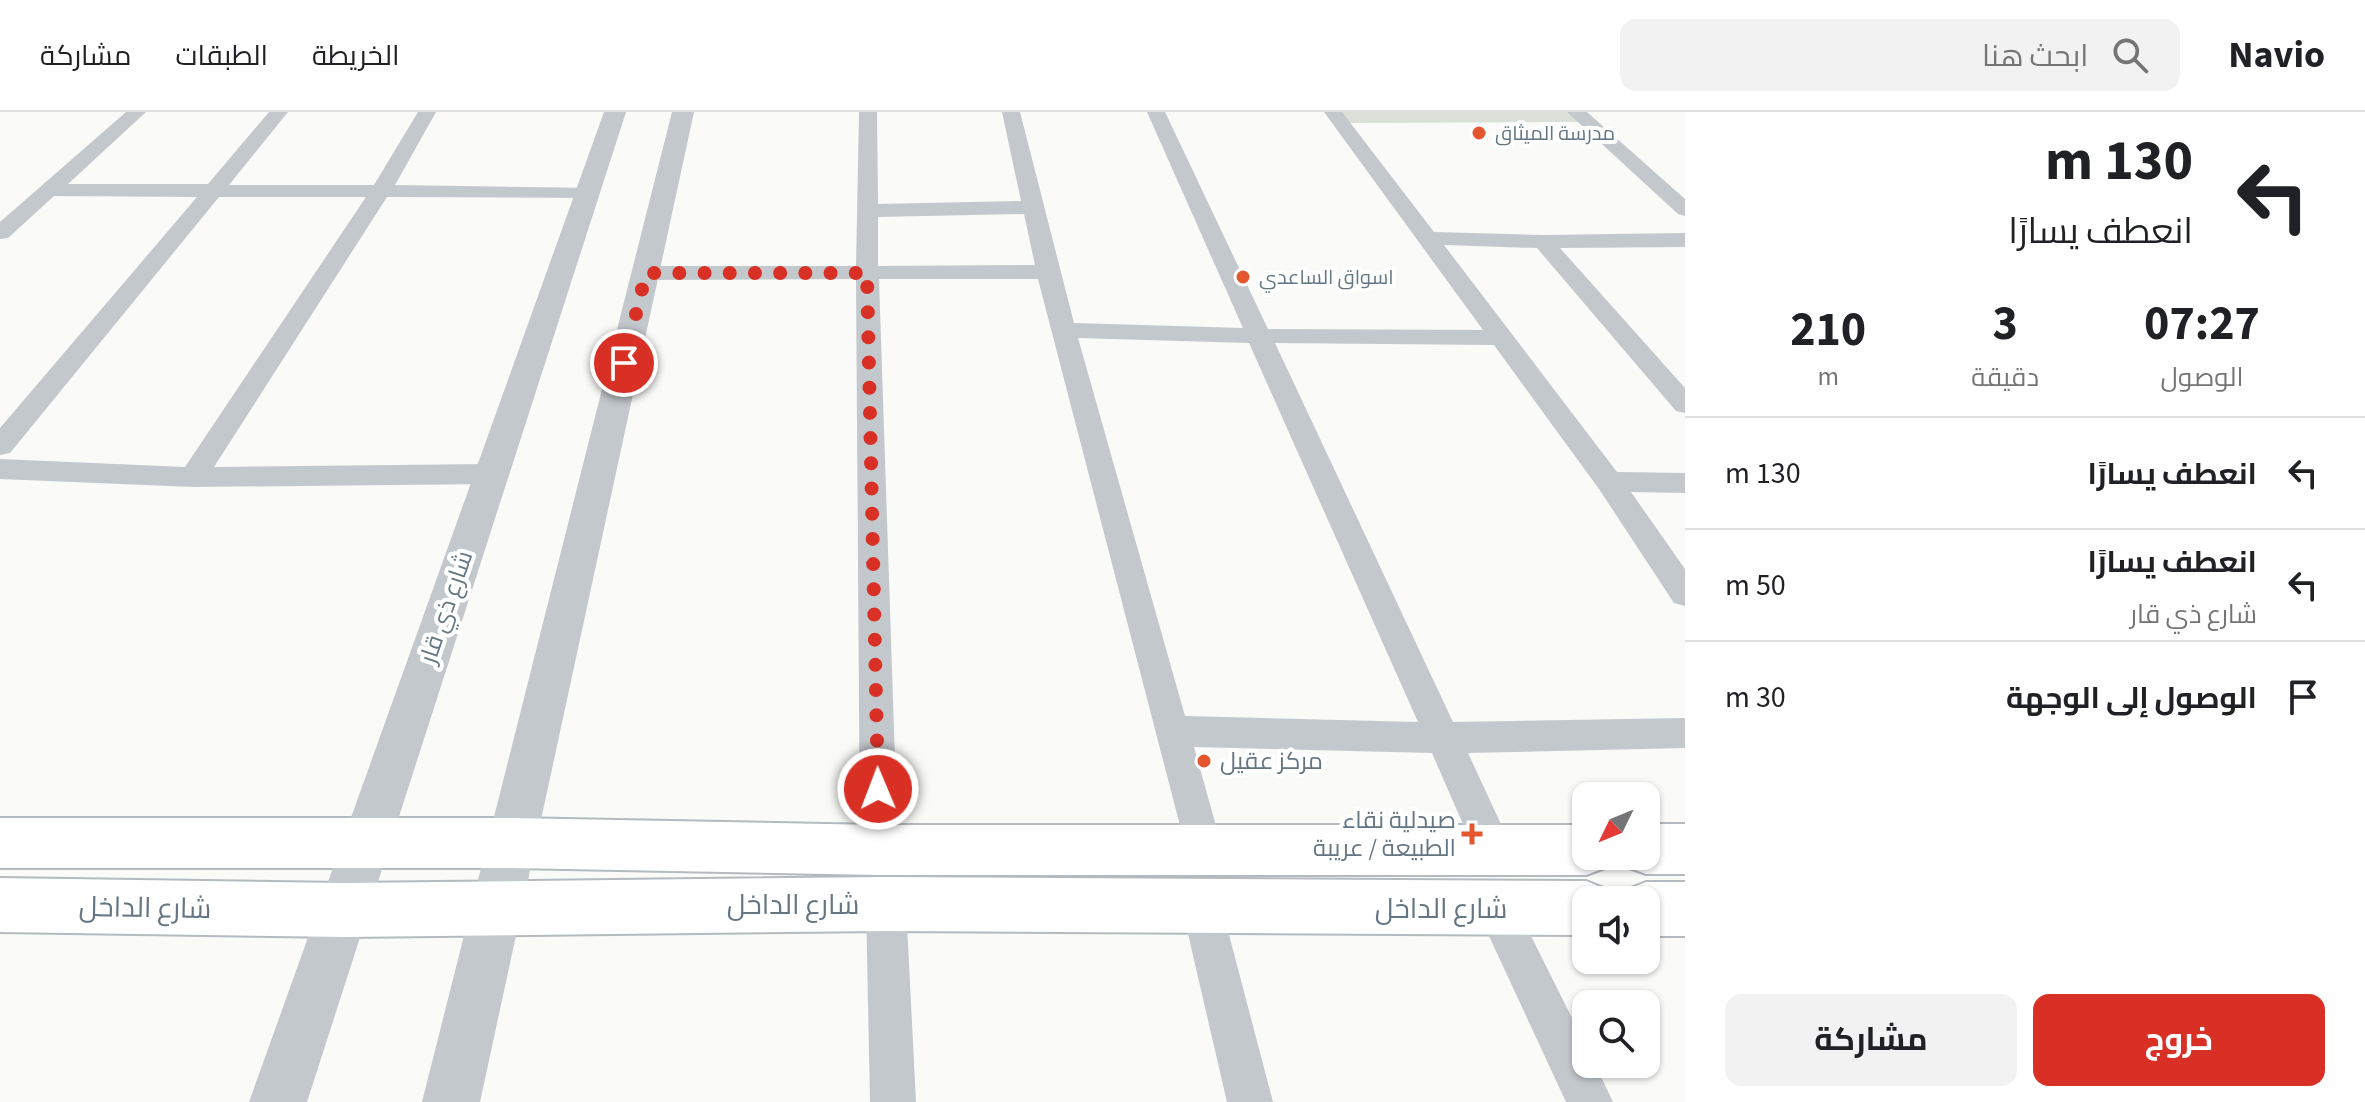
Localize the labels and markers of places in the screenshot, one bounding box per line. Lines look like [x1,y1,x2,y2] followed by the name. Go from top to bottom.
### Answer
[1495,120,1615,148] place label: مدرسة الميثاق
[1470,124,1488,142] marker: مدرسة الميثاق
[1259,264,1394,293] place label: اسواق الساعدي
[1234,268,1252,286] marker: اسواق الساعدي
[590,329,658,397] pin
[1220,744,1323,779] place label: مركز عقيل
[1195,752,1213,770] marker: مركز عقيل
[1313,803,1456,866] place label: صيدلية نقاء الطبيعة / عريبة
[1463,825,1481,843] marker: صيدلية نقاء الطبيعة / عريبة

